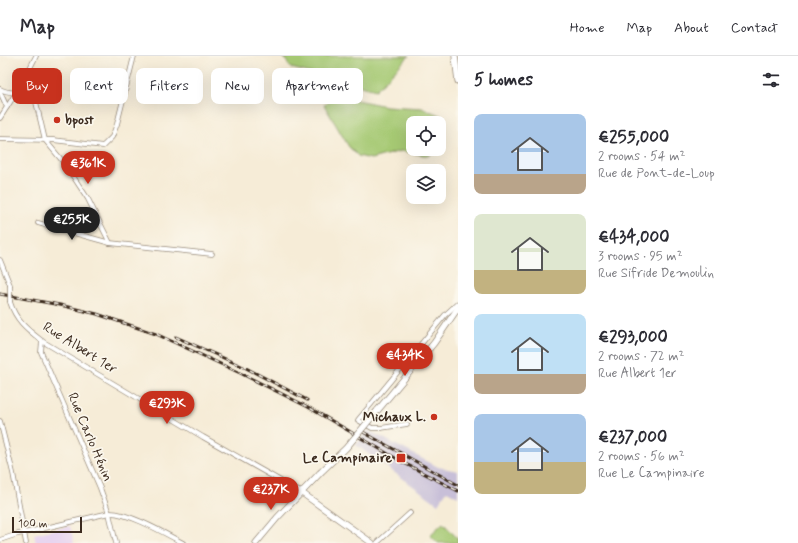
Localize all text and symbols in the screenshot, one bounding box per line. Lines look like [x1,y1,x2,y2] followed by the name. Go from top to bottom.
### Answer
[20,15,55,40] text: Map
[570,19,604,37] text: Home
[626,19,652,37] text: Map
[674,19,709,37] text: About
[731,19,778,37] text: Contact
[12,68,62,104] chip: Buy
[70,68,128,104] chip: Rent
[136,68,203,104] chip: Filters
[211,68,264,104] chip: New
[272,68,363,104] chip: Apartment
[474,69,533,91] text: 5 homes
[760,69,782,91] icon: filters
[65,111,94,129] place label: bpost
[52,115,62,125] marker: bpost
[406,116,446,204] map controls
[406,116,446,156] button: locate
[598,126,669,148] text: €255,000
[506,130,554,178] icon: home
[598,148,685,165] text: 2 rooms · 54 m²
[60,151,116,185] pin: €361K
[70,155,106,172] text: €361K
[406,164,446,204] button: layers
[598,165,715,182] text: Rue de Pont-de-Loup
[44,207,100,241] pin: €255K
[53,211,91,228] text: €255K
[598,226,669,248] text: €434,000
[506,230,554,278] icon: home
[598,248,682,265] text: 3 rooms · 95 m²
[598,265,714,282] text: Rue Sifride Demoulin
[39,318,121,378] street label: Rue Albert 1er
[598,326,668,348] text: €293,000
[506,330,554,378] icon: home
[377,343,433,377] pin: €434K
[386,347,424,364] text: €434K
[598,348,684,365] text: 2 rooms · 72 m²
[598,365,677,382] text: Rue Albert 1er
[63,390,117,484] street label: Rue Carlo Hénin
[139,391,195,425] pin: €293K
[148,395,186,412] text: €293K
[363,408,426,426] place label: Michaux L.
[429,412,439,422] marker: Michaux L.
[598,426,667,448] text: €237,000
[506,430,554,478] icon: home
[598,448,685,465] text: 2 rooms · 56 m²
[303,449,392,467] place label: Le Campinaire
[395,452,407,464] marker: Le Campinaire
[598,465,705,482] text: Rue Le Campinaire
[243,477,299,511] pin: €237K
[253,481,289,498] text: €237K
[12,515,82,534] scale bar
[18,517,48,531] text: 100 m

